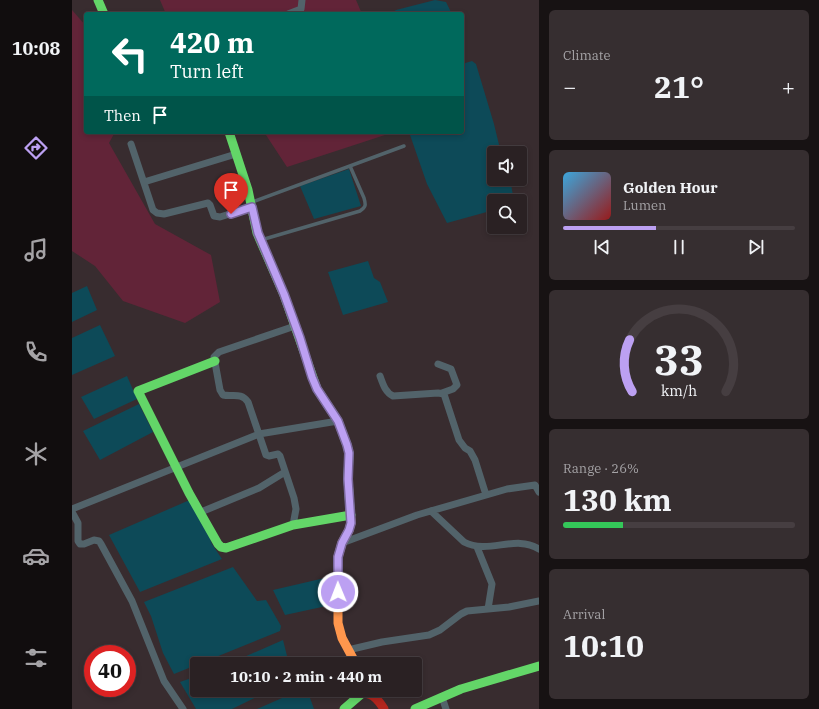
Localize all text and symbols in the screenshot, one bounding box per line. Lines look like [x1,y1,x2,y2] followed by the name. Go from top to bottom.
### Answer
[170,24,254,61] text: 420 m
[104,28,156,80] icon: left
[12,37,60,60] text: 10:08
[563,47,610,64] text: Climate
[170,60,244,83] text: Turn left
[654,67,704,106] text: 21°
[563,72,576,101] text: −
[782,72,795,101] text: +
[149,104,171,126] icon: arrive
[104,106,141,125] text: Then
[22,134,50,162] icon: directions
[487,146,527,234] map controls
[487,146,527,186] button: sound
[214,173,248,214] pin
[623,178,718,197] text: Golden Hour
[220,179,242,201] icon: arrive
[487,194,527,234] button: search
[623,197,666,214] text: Lumen
[22,236,50,264] icon: music
[591,236,613,258] icon: previous
[668,236,690,258] icon: pause
[745,236,767,258] icon: next
[654,332,704,386] text: 33
[22,338,50,366] icon: phone
[661,381,697,400] text: km/h
[22,440,50,468] icon: climate
[563,460,639,477] text: Range · 26%
[563,480,672,519] text: 130 km
[22,542,50,570] icon: car
[317,571,359,613] position arrow
[563,606,605,623] text: Arrival
[563,626,644,665] text: 10:10
[22,644,50,672] icon: filters
[84,645,136,697] speed limit sign: 40
[230,667,382,686] text: 10:10 · 2 min · 440 m

